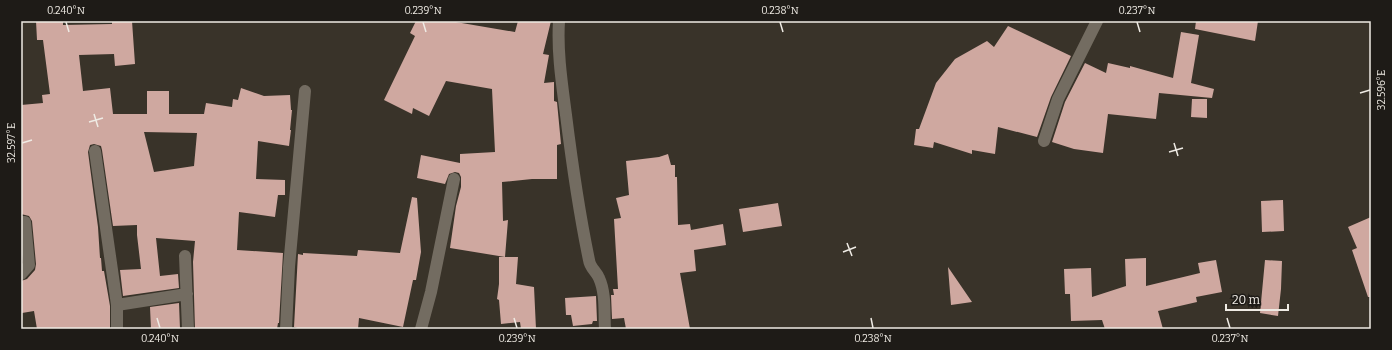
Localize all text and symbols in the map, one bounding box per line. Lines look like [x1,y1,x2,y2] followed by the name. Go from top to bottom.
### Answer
[47,5,85,17] text: 0.240°N
[404,5,442,17] text: 0.239°N
[761,5,799,17] text: 0.238°N
[1119,5,1155,17] text: 0.237°N
[1376,70,1388,110] text: 32.596°E
[6,123,18,163] text: 32.597°E
[1226,286,1288,312] scale bar
[1232,293,1261,307] text: 20 m
[141,333,179,345] text: 0.240°N
[498,333,536,345] text: 0.239°N
[854,333,892,345] text: 0.238°N
[1212,333,1248,345] text: 0.237°N

